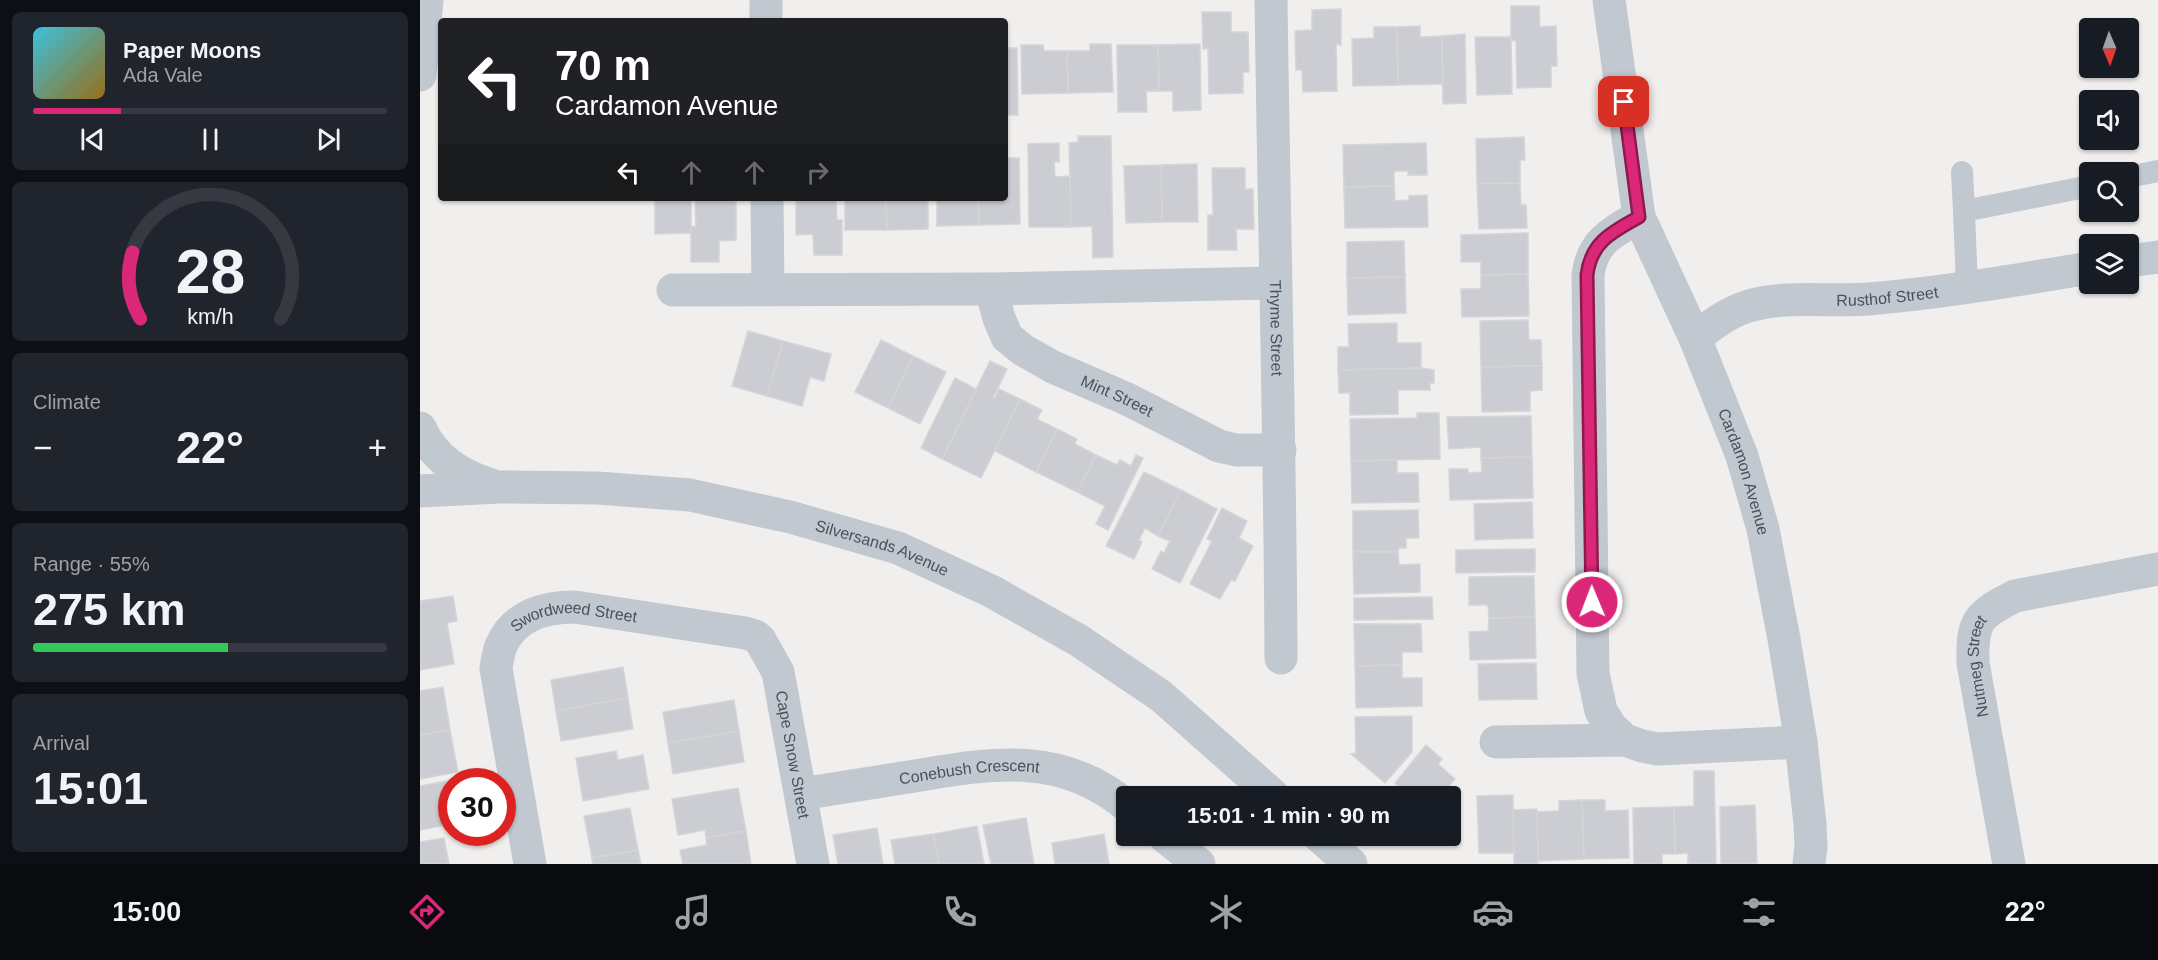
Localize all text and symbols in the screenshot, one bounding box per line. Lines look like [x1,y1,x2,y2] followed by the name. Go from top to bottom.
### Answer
[2079,18,2139,78] north arrow
[2079,18,2139,294] map controls
[123,38,261,63] text: Paper Moons
[456,42,534,120] icon: left
[555,42,651,89] text: 70 m
[123,64,203,86] text: Ada Vale
[1598,76,1649,127] pin
[1607,85,1640,118] icon: arrive
[2079,90,2139,150] button: sound
[555,91,778,121] text: Cardamon Avenue
[76,123,109,156] icon: previous
[194,123,227,156] icon: pause
[312,123,345,156] icon: next
[612,156,645,189] icon: left
[675,156,708,189] icon: ahead
[738,156,771,189] icon: ahead
[801,156,834,189] icon: right
[2079,162,2139,222] button: search
[2079,234,2139,294] button: layers
[175,237,245,306] text: 28
[1267,280,1286,377] street label: Thyme Street
[1836,283,1940,309] street label: Rusthof Street
[187,305,233,329] text: km/h
[1078,372,1156,420] street label: Mint Street
[33,391,101,413] text: Climate
[1715,406,1772,536] street label: Cardamon Avenue
[176,422,244,473] text: 22°
[33,429,52,466] text: −
[368,429,387,466] text: +
[814,517,951,579] street label: Silversands Avenue
[33,553,150,575] text: Range · 55%
[1560,570,1624,634] position arrow
[33,584,186,635] text: 275 km
[507,599,639,635] street label: Swordweed Street
[1965,611,1992,718] street label: Nutmeg Street
[773,689,813,821] street label: Cape Snow Street
[33,732,90,754] text: Arrival
[898,757,1041,787] street label: Conebush Crescent
[33,763,148,814] text: 15:01
[438,768,516,846] speed limit sign: 30
[1187,803,1390,828] text: 15:01 · 1 min · 90 m
[406,891,448,933] icon: directions
[672,891,714,933] icon: music
[939,891,981,933] icon: phone
[1205,891,1247,933] icon: climate
[1472,891,1514,933] icon: car
[1738,891,1780,933] icon: filters
[112,897,181,927] text: 15:00
[2005,897,2046,927] text: 22°

